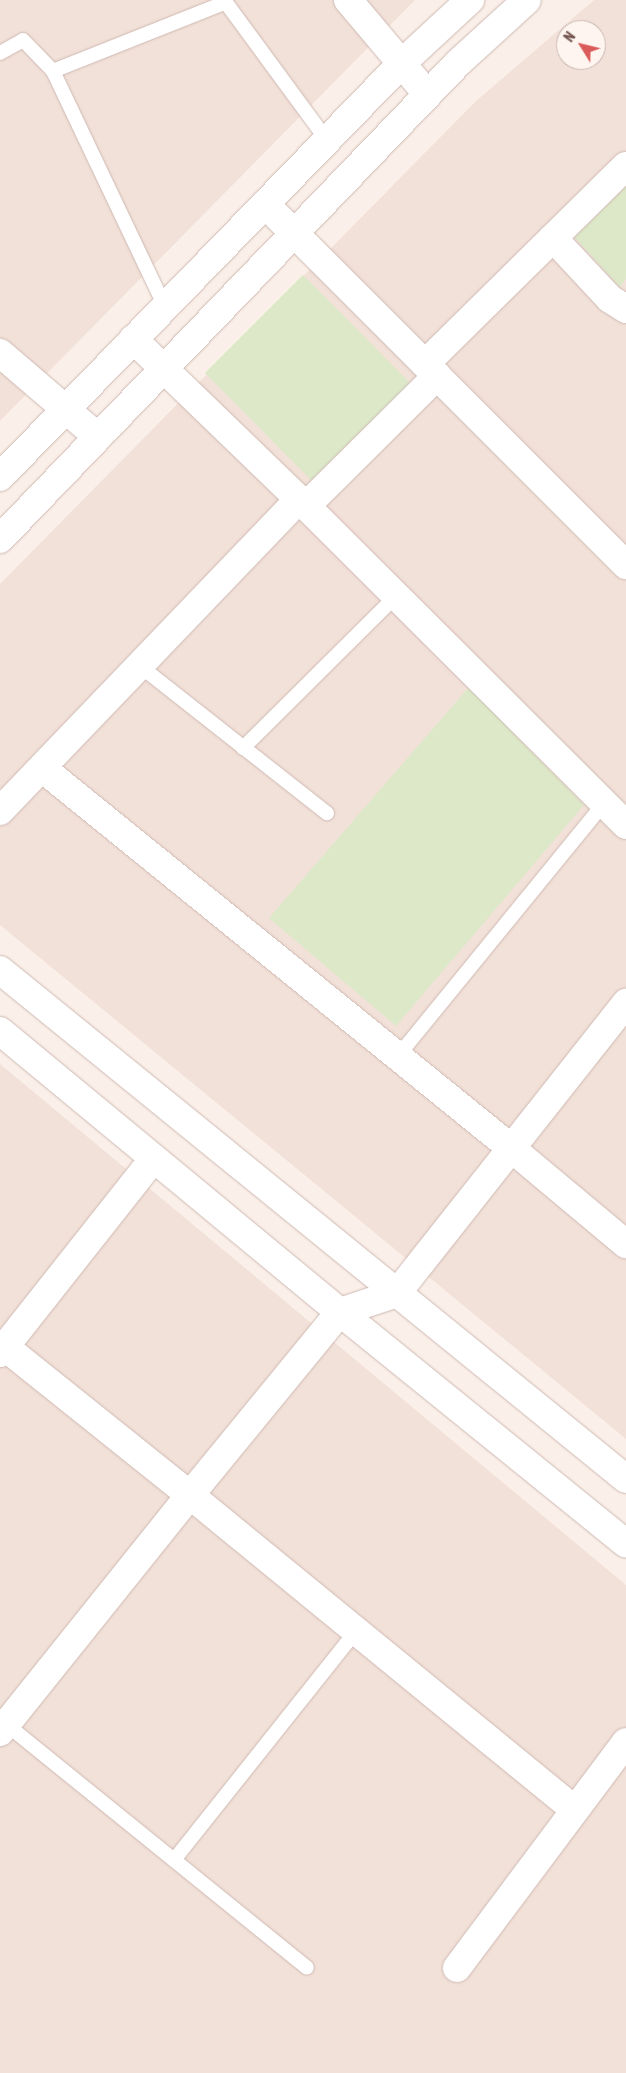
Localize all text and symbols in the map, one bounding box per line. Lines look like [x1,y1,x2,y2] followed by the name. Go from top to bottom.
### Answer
[556,20,606,70] north arrow
[561,29,579,45] text: N

